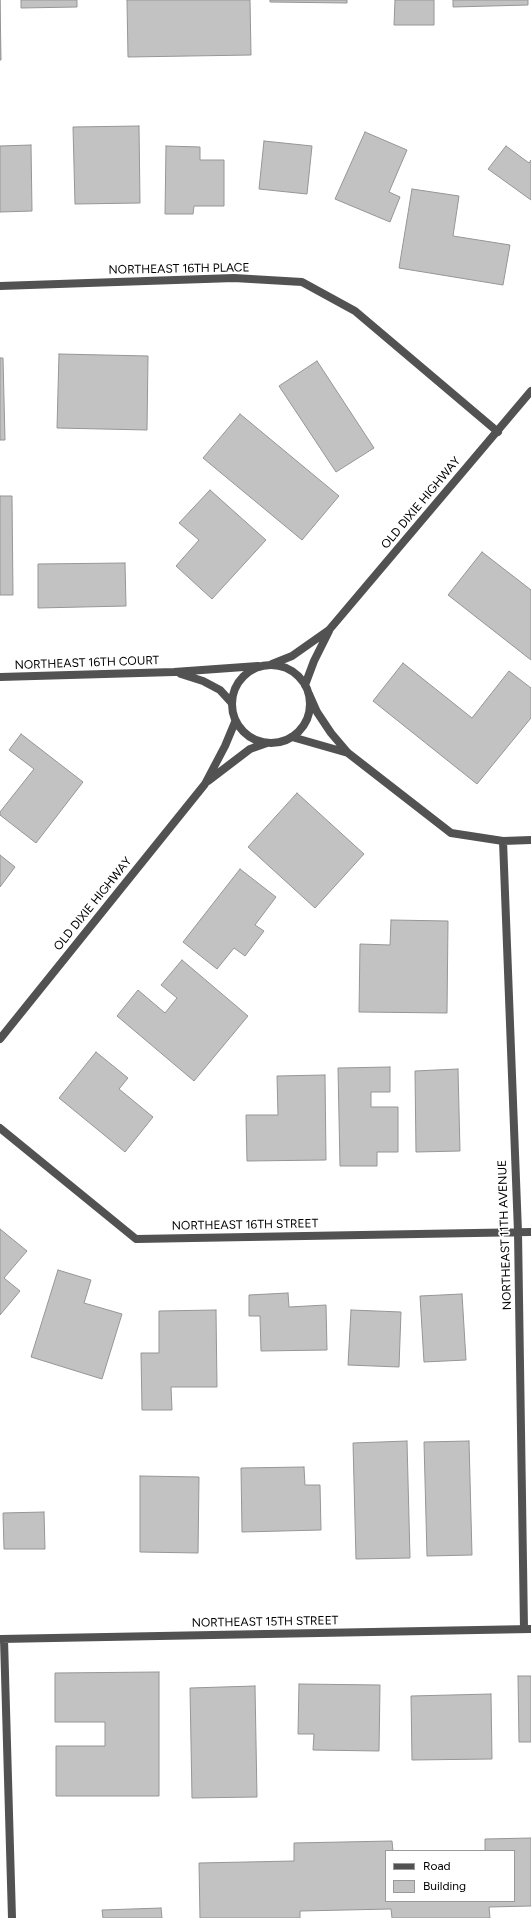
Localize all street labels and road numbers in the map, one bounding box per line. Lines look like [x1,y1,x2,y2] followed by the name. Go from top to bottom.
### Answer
[108,261,250,277] street label: NORTHEAST 16TH PLACE
[378,454,464,552] street label: OLD DIXIE HIGHWAY
[14,653,160,673] street label: NORTHEAST 16TH COURT
[51,854,135,954] street label: OLD DIXIE HIGHWAY
[495,1160,515,1310] street label: NORTHEAST 11TH AVENUE
[172,1217,318,1233] street label: NORTHEAST 16TH STREET
[192,1614,338,1630] street label: NORTHEAST 15TH STREET

